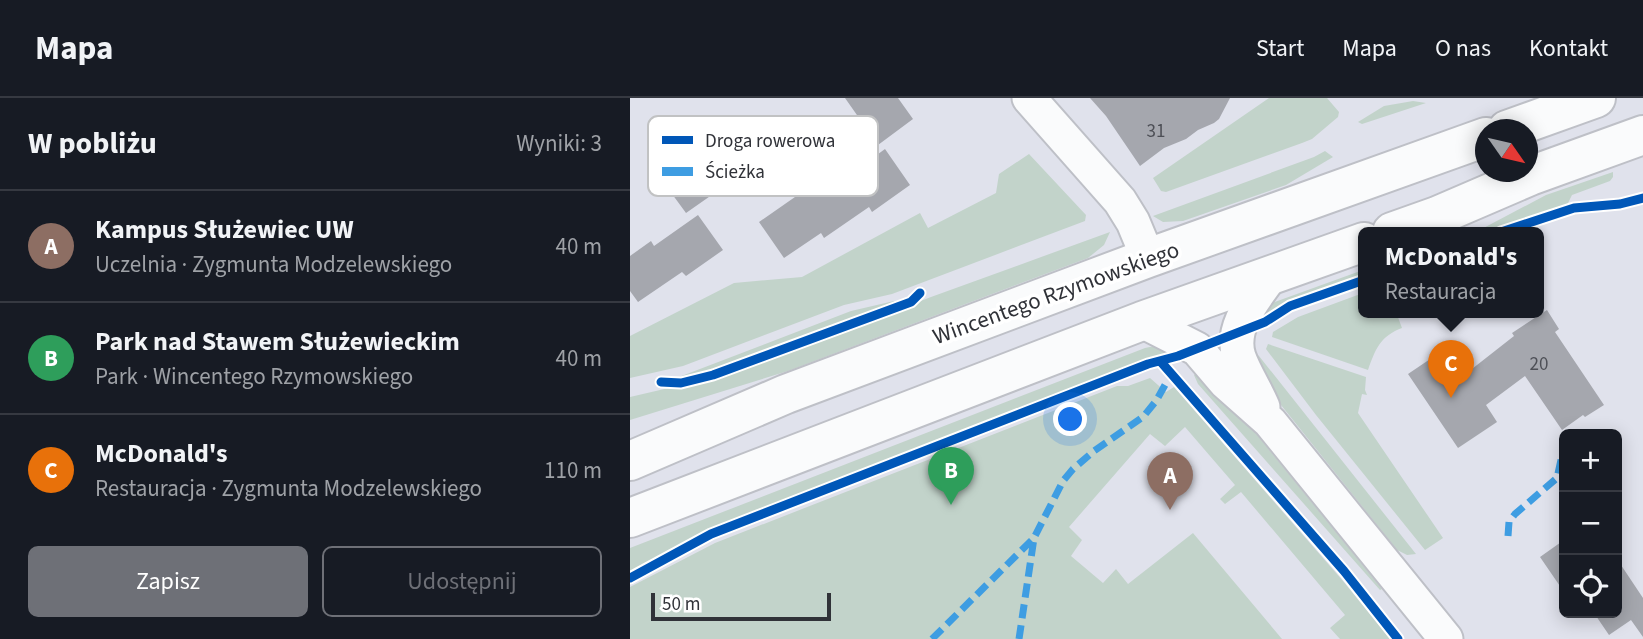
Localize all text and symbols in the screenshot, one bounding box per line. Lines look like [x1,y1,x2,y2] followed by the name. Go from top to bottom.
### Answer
[35,25,113,72] text: Mapa
[1256,31,1304,66] text: Start
[1342,31,1397,66] text: Mapa
[1435,31,1491,66] text: O nas
[1529,31,1608,66] text: Kontakt
[648,116,878,196] legend
[1147,118,1165,145] house number: 31
[1475,119,1538,182] north arrow
[28,122,157,165] text: W pobliżu
[516,127,602,160] text: Wyniki: 3
[705,128,835,155] text: Droga rowerowa
[705,159,765,186] text: Ścieżka
[95,211,354,248] text: Kampus Służewiec UW
[1358,227,1544,318] popup
[44,230,58,263] text: A
[555,230,602,263] text: 40 m
[928,233,1184,353] street label: Wincentego Rzymowskiego
[1385,238,1517,275] text: McDonald's
[95,248,452,281] text: Uczelnia · Zygmunta Modzelewskiego
[1385,275,1496,308] text: Restauracja
[95,323,460,360] text: Park nad Stawem Służewieckim
[1428,340,1474,398] pin: C
[44,342,58,375] text: B
[555,342,602,375] text: 40 m
[1530,351,1548,378] house number: 20
[95,360,413,393] text: Park · Wincentego Rzymowskiego
[1053,402,1087,436] your location
[1559,429,1622,618] map controls
[1559,429,1622,492] button: +
[95,435,228,472] text: McDonald's
[928,447,974,505] pin: B
[1147,452,1193,510] pin: A
[44,454,58,487] text: C
[544,454,602,487] text: 110 m
[95,472,482,505] text: Restauracja · Zygmunta Modzelewskiego
[1559,492,1622,555] button: −
[28,546,308,617] button: Zapisz
[322,546,602,617] button: Udostępnij
[1559,555,1622,618] button: locate
[651,590,831,622] scale bar
[662,591,700,618] text: 50 m

